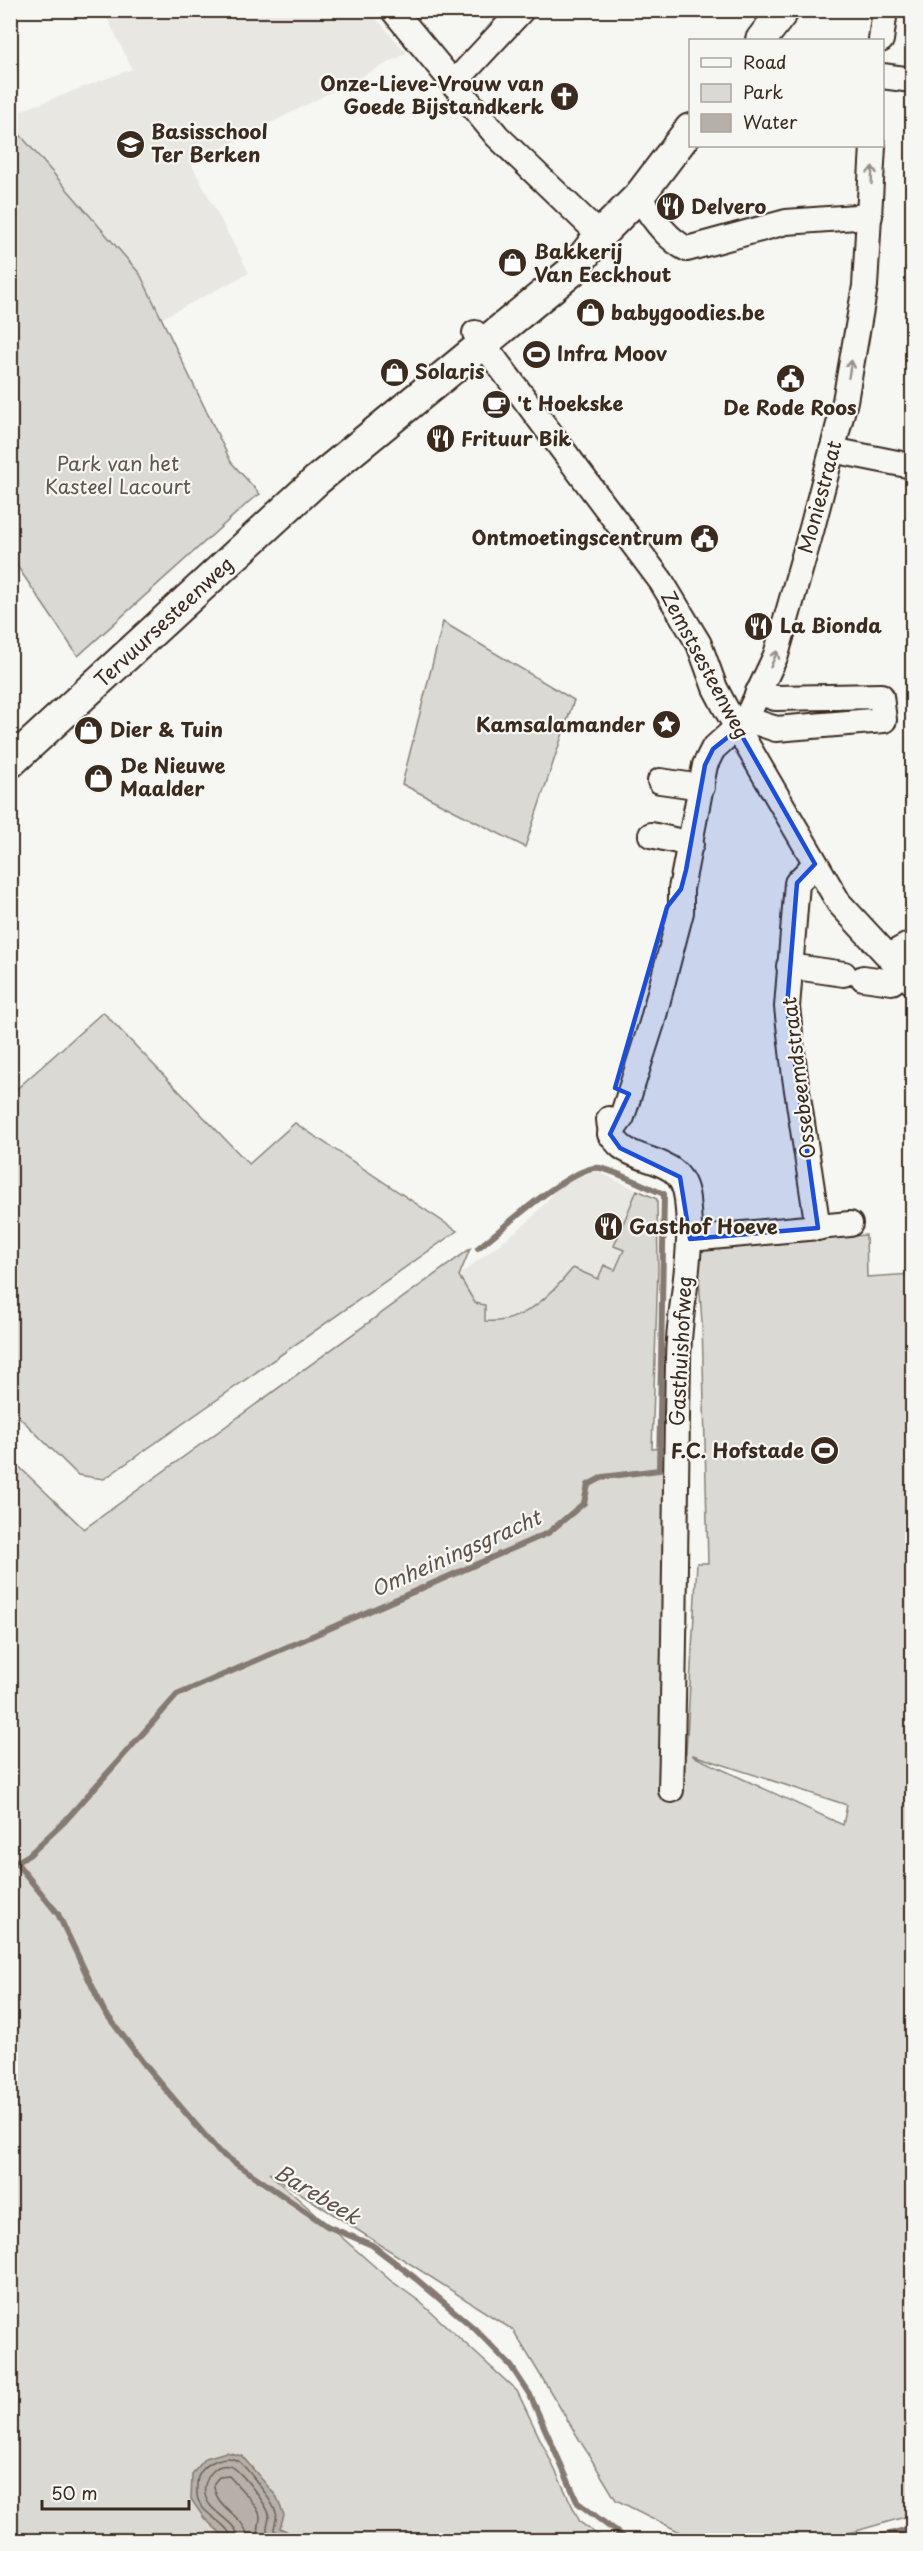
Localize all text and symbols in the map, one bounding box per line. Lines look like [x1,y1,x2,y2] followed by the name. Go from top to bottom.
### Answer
[689,39,884,147] legend
[743,48,787,75] text: Road
[320,68,545,121] place label: Onze-Lieve-Vrouw van Goede Bijstandkerk
[743,78,783,105] text: Park
[549,80,581,112] church icon: Onze-Lieve-Vrouw van Goede Bijstandkerk
[743,108,798,135] text: Water
[151,116,268,169] place label: Basisschool Ter Berken
[114,128,146,160] school or university icon: Basisschool Ter Berken
[866,166,877,186] one-way arrow
[654,191,686,223] restaurant icon: Delvero
[691,191,767,221] place label: Delvero
[534,236,672,289] place label: Bakkerij Van Eeckhout
[497,247,529,279] shop icon: Bakkerij Van Eeckhout
[574,297,606,329] shop icon: babygoodies.be
[611,297,765,327] place label: babygoodies.be
[520,338,552,370] sports icon: Infra Moov
[557,338,668,368] place label: Infra Moov
[378,356,410,388] shop icon: Solaris
[415,356,485,386] place label: Solaris
[845,360,856,379] one-way arrow
[774,362,806,394] public building icon: De Rode Roos
[480,388,512,420] cafe icon: 't Hoekske
[517,388,623,418] place label: 't Hoekske
[723,392,857,422] place label: De Rode Roos
[424,423,456,455] restaurant icon: Frituur Bik
[461,423,571,453] place label: Frituur Bik
[790,437,849,557] street label: Moniestraat
[45,448,191,501] park label: Park van het Kasteel Lacourt
[471,522,683,552] place label: Ontmoetingscentrum
[688,522,720,554] public building icon: Ontmoetingscentrum
[87,549,240,694] street label: Tervuursesteenweg
[654,585,758,744] street label: Zemstsesteenweg
[743,610,775,642] restaurant icon: La Bionda
[780,610,882,640] place label: La Bionda
[769,650,780,668] one-way arrow
[476,709,646,739] place label: Kamsalamander
[650,709,682,741] place icon: Kamsalamander
[73,714,105,746] shop icon: Dier & Tuin
[110,714,223,744] place label: Dier & Tuin
[120,750,225,803] place label: De Nieuwe Maalder
[83,762,115,794] shop icon: De Nieuwe Maalder
[773,996,823,1161] street label: Ossebeemdstraat
[592,1211,624,1243] restaurant icon: Gasthof Hoeve
[629,1211,778,1241] place label: Gasthof Hoeve
[661,1275,699,1427] street label: Gasthuishofweg
[671,1435,804,1465] place label: F.C. Hofstade
[809,1435,841,1467] sports icon: F.C. Hofstade
[365,1499,547,1604] water label: Omheiningsgracht
[269,2155,368,2232] water label: Barebeek
[42,2473,189,2511] scale bar
[51,2479,98,2506] text: 50 m

